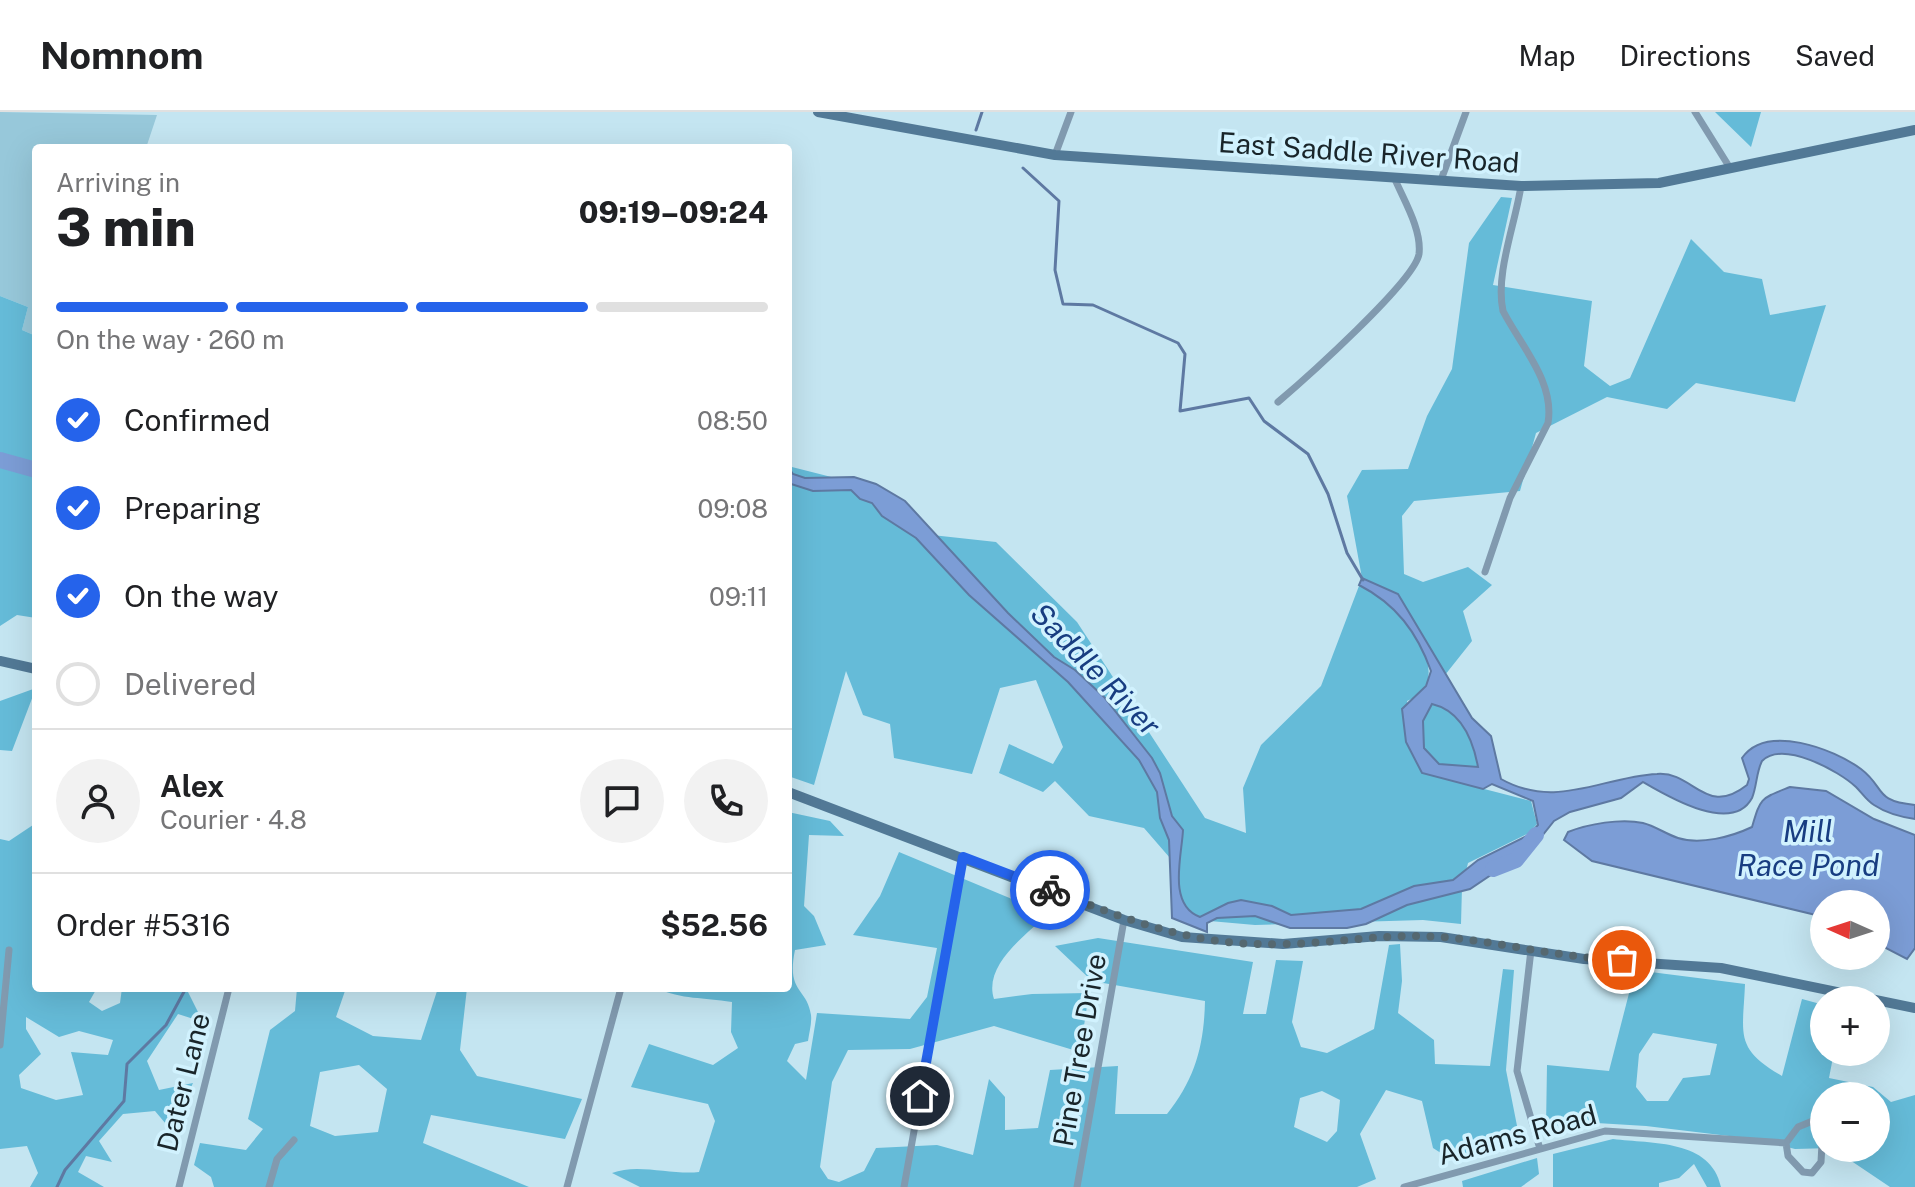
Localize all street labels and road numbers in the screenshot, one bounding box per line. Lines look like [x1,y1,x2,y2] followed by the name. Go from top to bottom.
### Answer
[1217,125,1521,179] street label: East Saddle River Road
[1046,951,1112,1149] street label: Pine Tree Drive
[150,1009,216,1155] street label: Dater Lane
[1434,1097,1600,1171] street label: Adams Road

